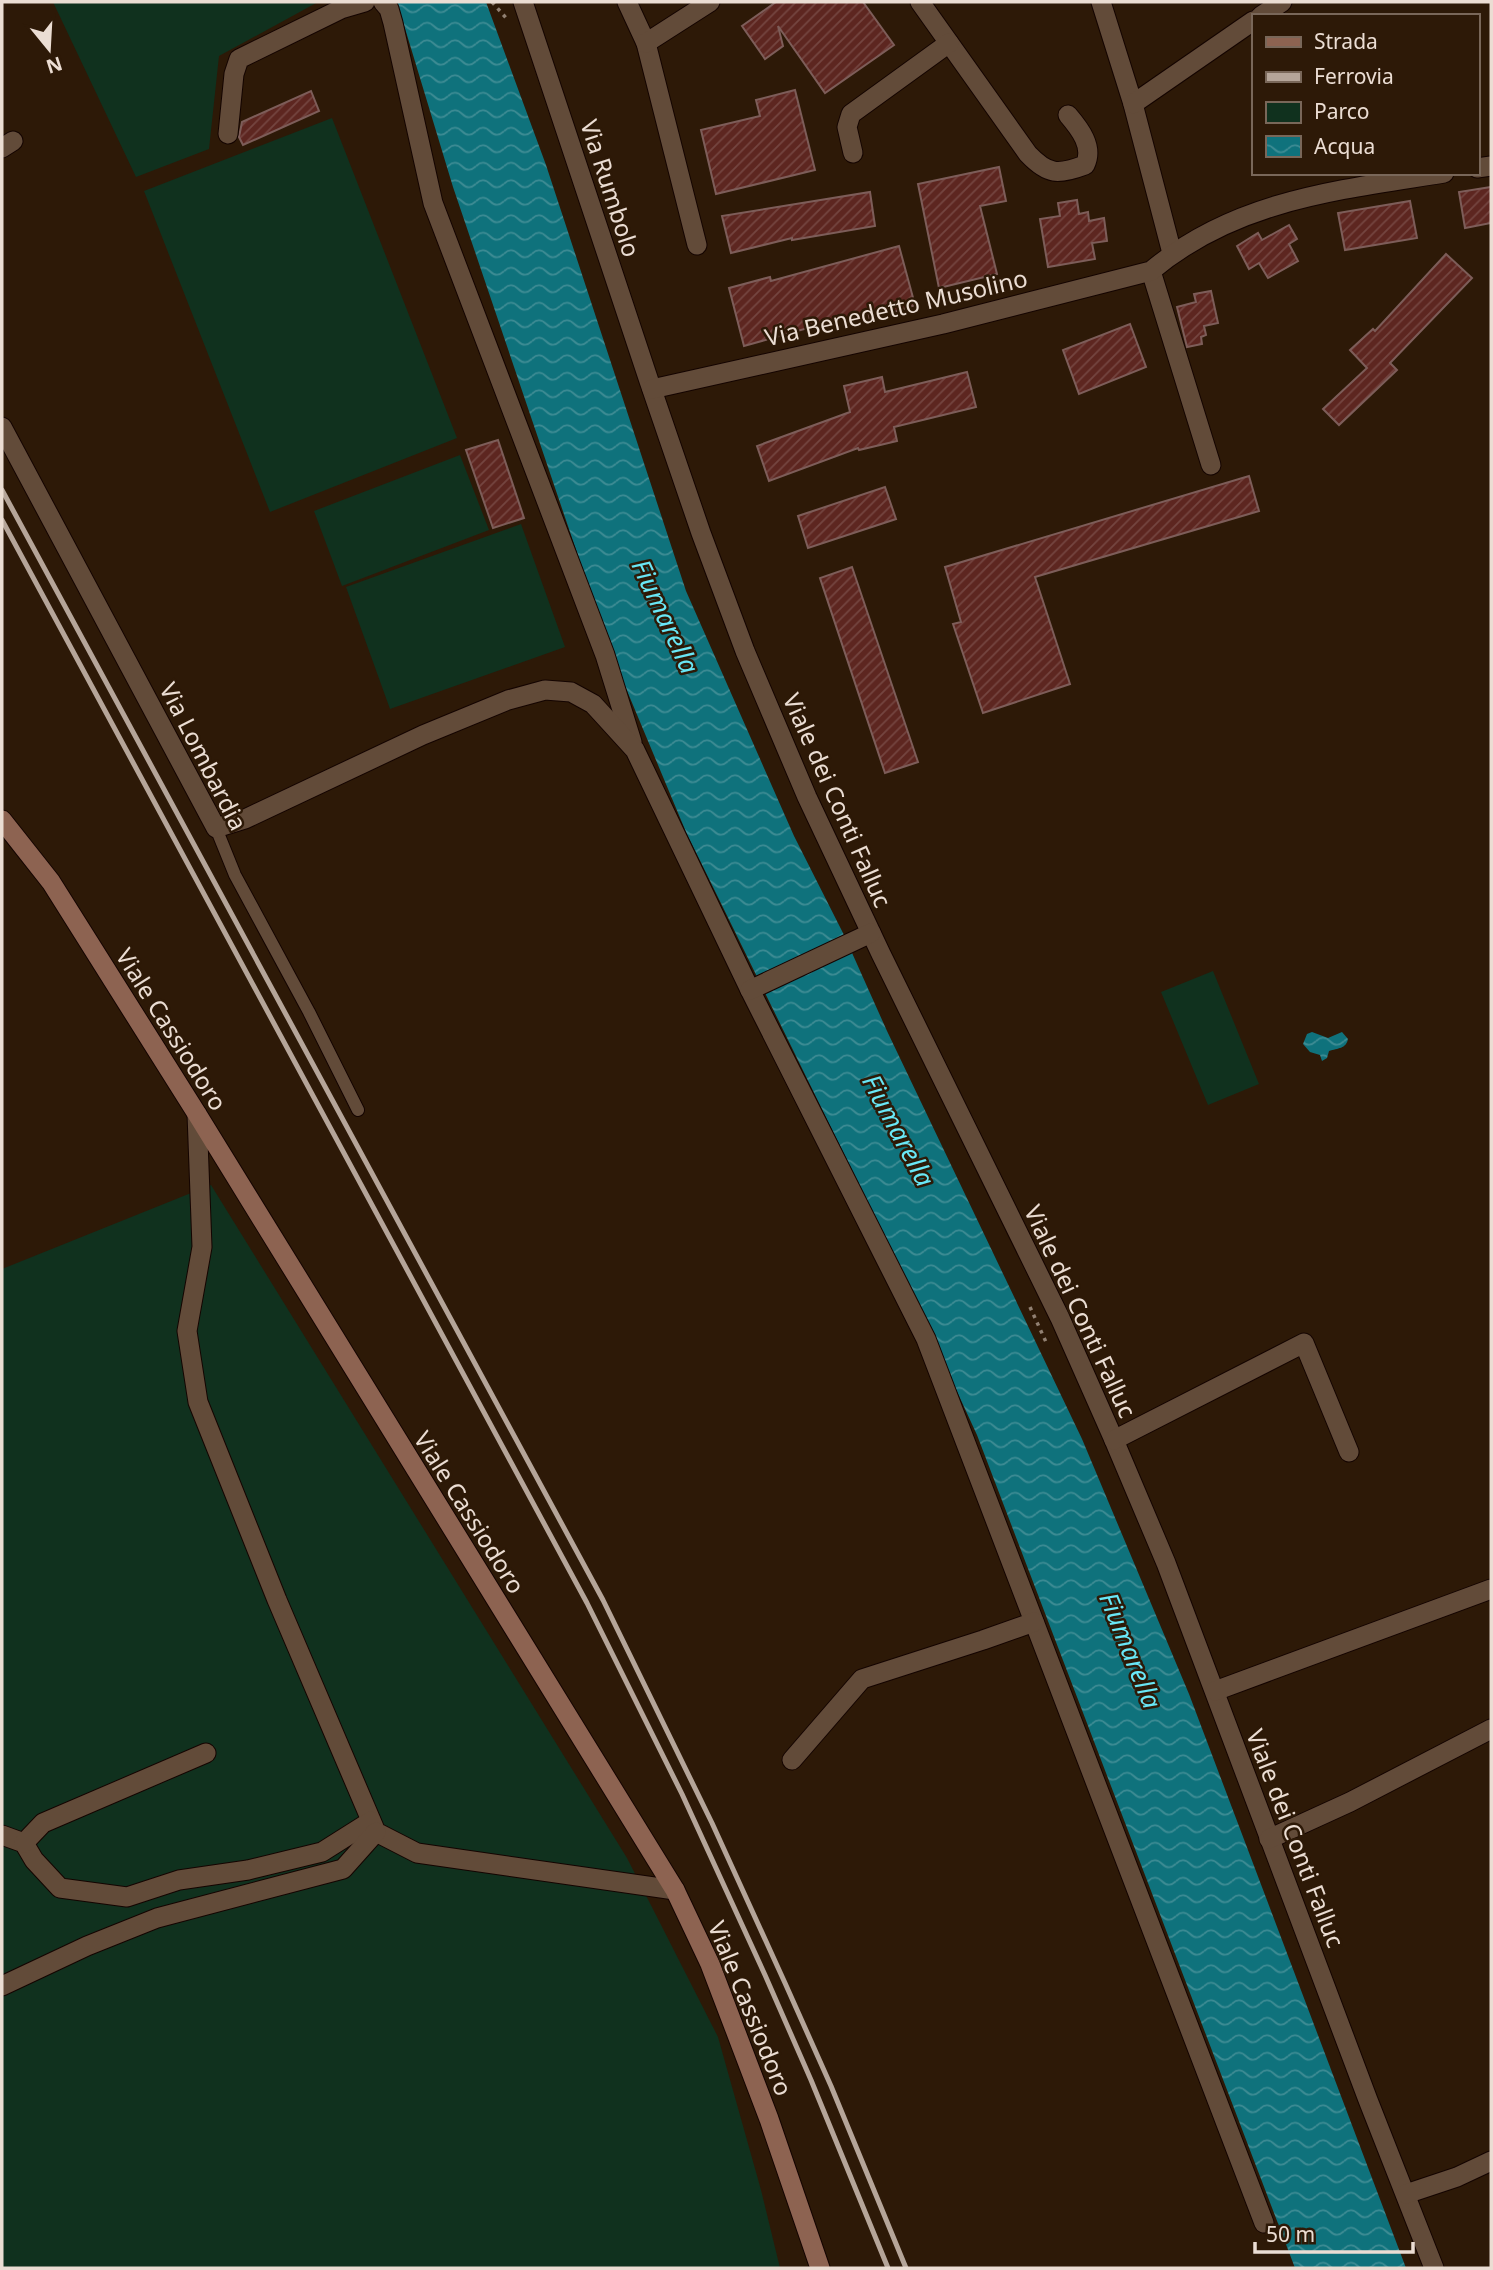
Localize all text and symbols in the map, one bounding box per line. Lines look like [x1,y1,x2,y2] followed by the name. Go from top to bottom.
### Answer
[14,14,84,84] north arrow
[1252,14,1479,175] legend
[1314,27,1378,55] text: Strada
[43,50,66,80] text: N
[1314,62,1394,90] text: Ferrovia
[1314,97,1370,125] text: Parco
[573,115,649,261] street label: Via Rumbolo
[1314,132,1375,160] text: Acqua
[761,261,1031,353] street label: Via Benedetto Musolino
[624,553,708,679] water label: Fiumarella
[153,676,255,836] street label: Via Lombardia
[776,688,900,912] street label: Viale dei Conti Falluc
[109,942,235,1116] street label: Viale Cassiodoro
[854,1067,944,1193] water label: Fiumarella
[1017,1199,1145,1423] street label: Viale dei Conti Falluc
[407,1425,533,1599] street label: Viale Cassiodoro
[1091,1586,1171,1714] water label: Fiumarella
[1239,1724,1353,1952] street label: Viale dei Conti Falluc
[701,1916,801,2100] street label: Viale Cassiodoro
[1255,2210,1412,2254] scale bar
[1266,2220,1315,2248] text: 50 m

